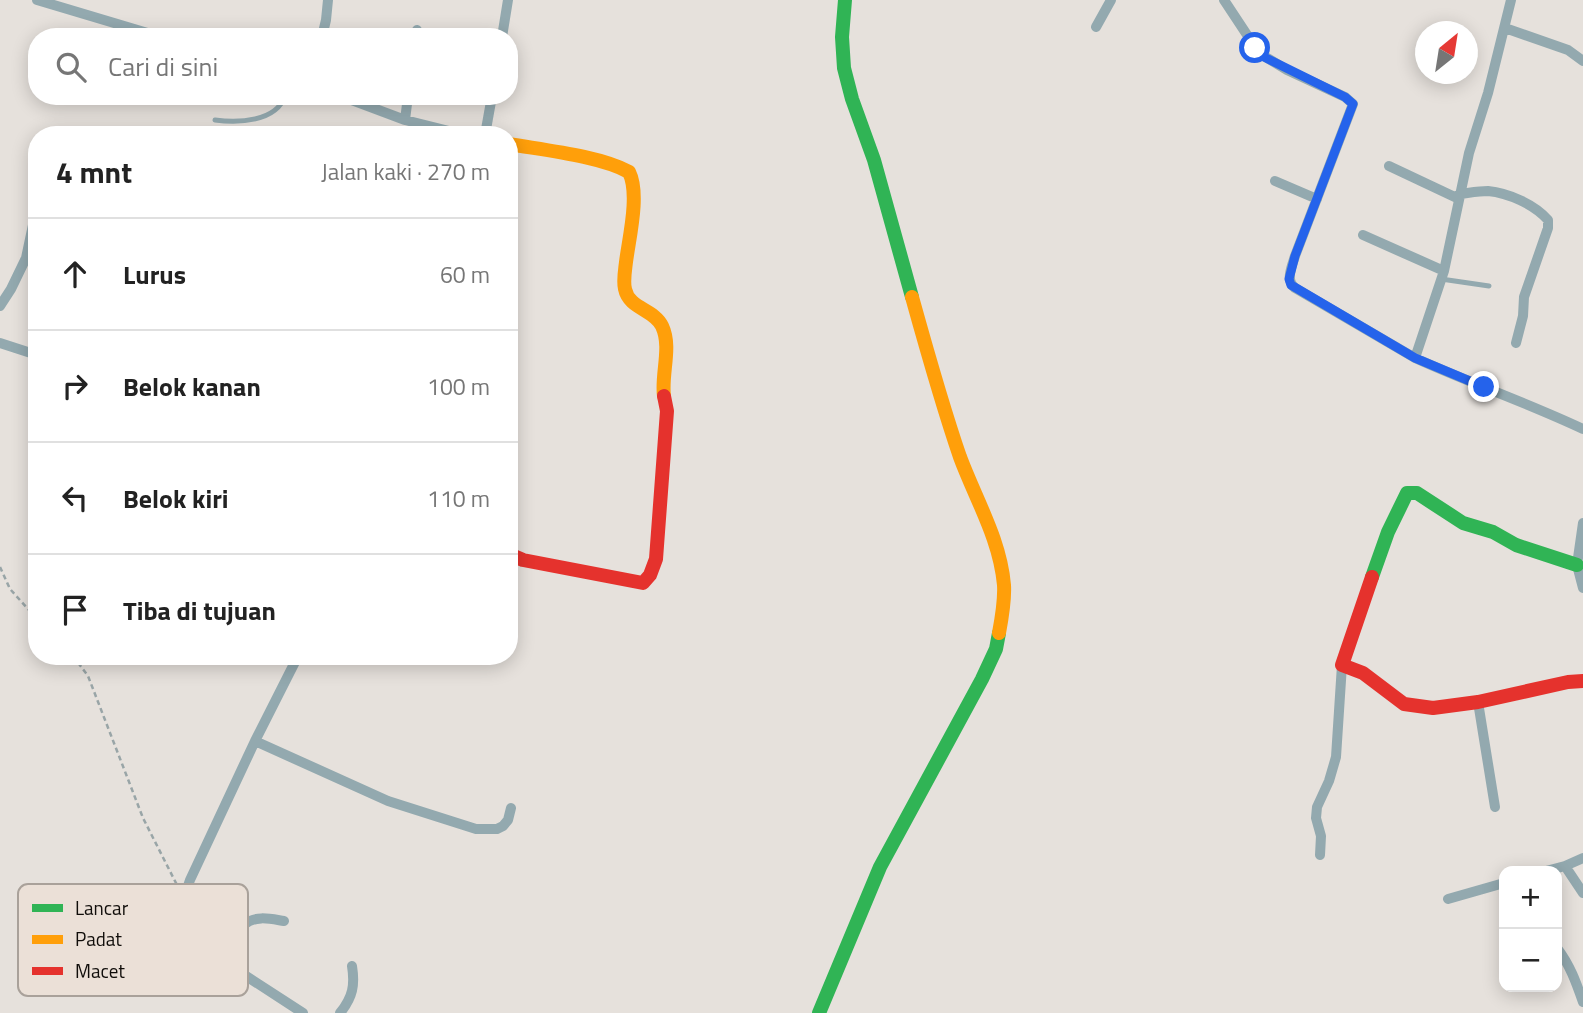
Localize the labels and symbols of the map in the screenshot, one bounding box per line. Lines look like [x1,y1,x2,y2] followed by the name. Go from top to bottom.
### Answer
[1415,21,1478,84] north arrow
[1239,32,1270,63] route start
[1468,371,1499,402] route end
[18,884,248,996] legend
[75,893,129,922] text: Lancar
[75,924,122,953] text: Padat
[75,956,125,985] text: Macet

